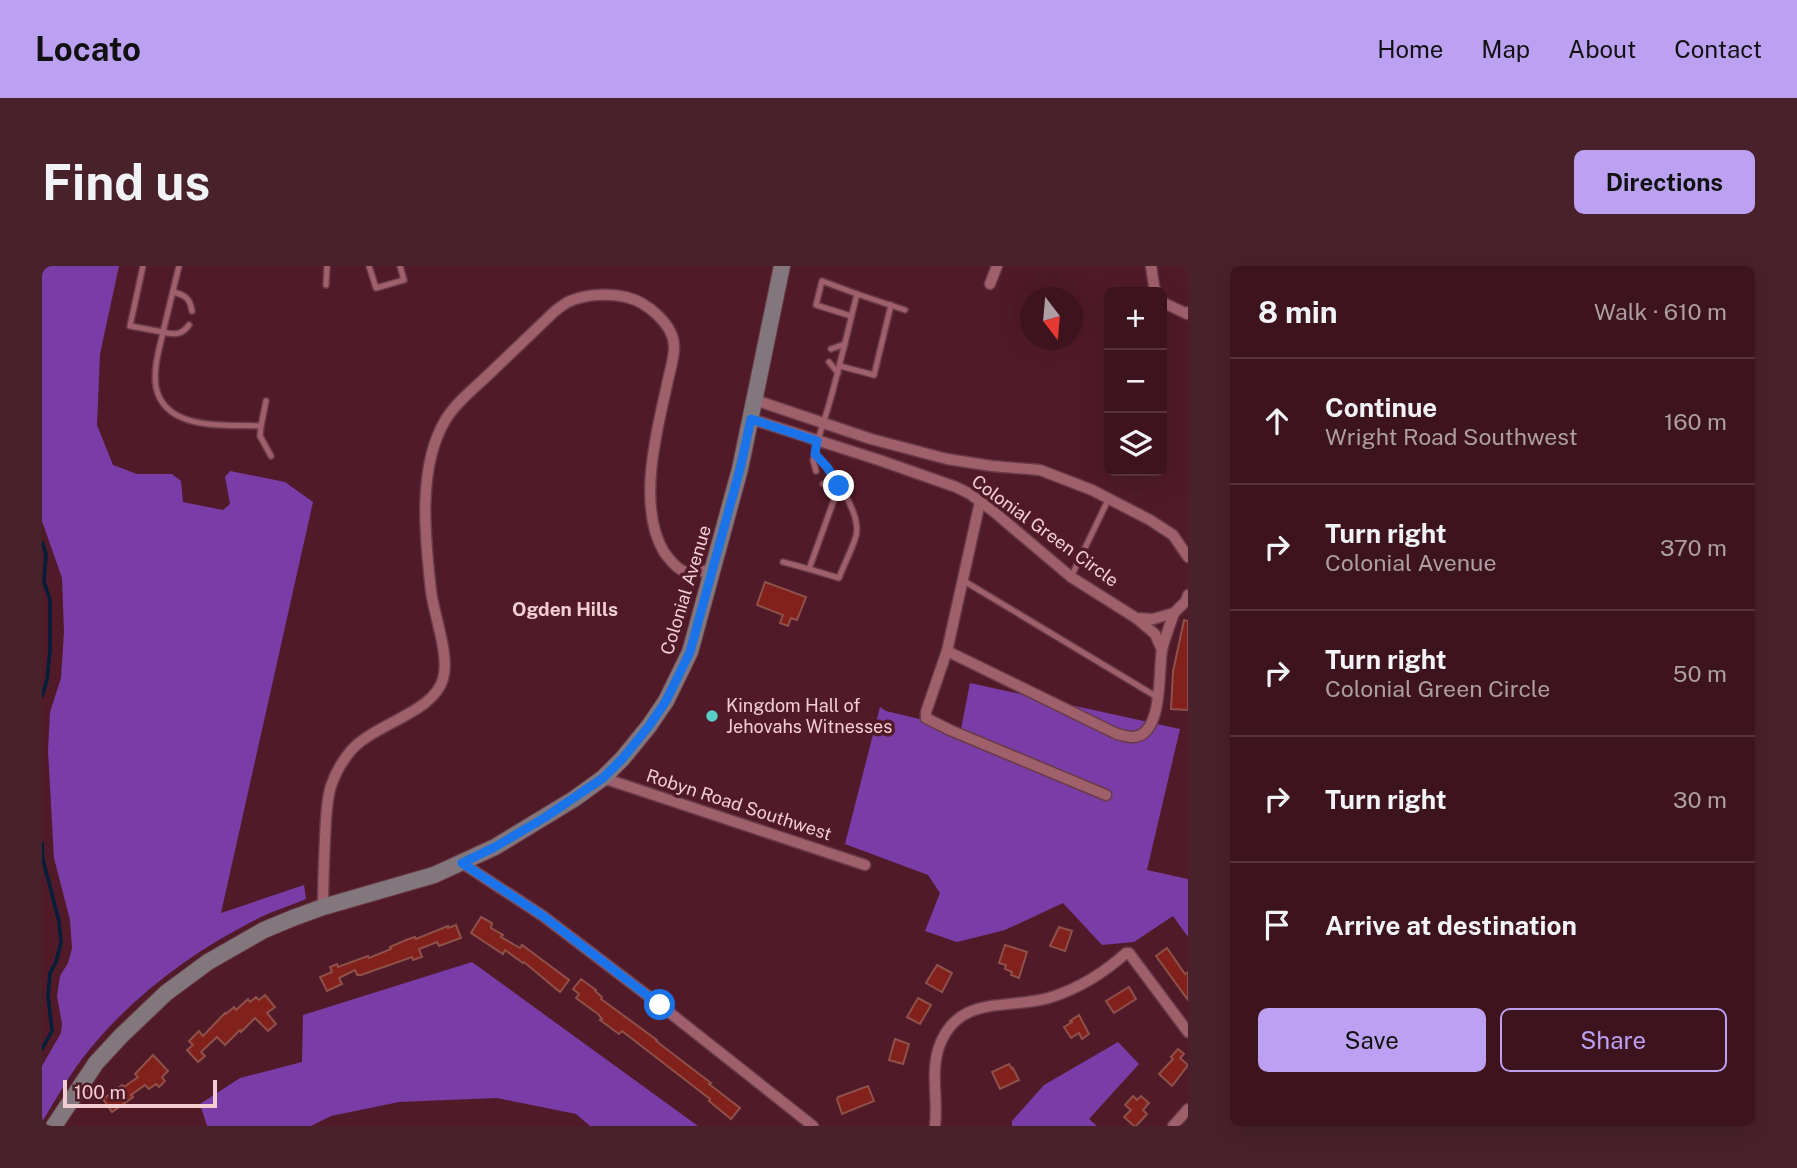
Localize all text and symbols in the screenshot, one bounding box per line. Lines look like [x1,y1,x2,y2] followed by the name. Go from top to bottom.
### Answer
[35,30,141,68] text: Locato
[1377,35,1443,63] text: Home
[1481,35,1530,63] text: Map
[1568,35,1636,63] text: About
[1674,35,1762,63] text: Contact
[1574,150,1755,214] button: Directions
[42,153,210,211] text: Find us
[1020,287,1083,350] north arrow
[1104,287,1167,476] map controls
[1104,287,1167,350] button: +
[1258,294,1338,330] text: 8 min
[1594,298,1727,325] text: Walk · 610 m
[1104,350,1167,413] button: −
[1325,392,1437,423] text: Continue
[1258,402,1296,440] icon: ahead
[1664,408,1727,435] text: 160 m
[1104,413,1167,476] button: layers
[1325,423,1578,450] text: Wright Road Southwest
[823,470,854,501] route end
[968,470,1123,591] street label: Colonial Green Circle
[1325,518,1447,549] text: Turn right
[656,523,715,657] street label: Colonial Avenue
[1258,528,1296,566] icon: right
[1660,534,1727,561] text: 370 m
[1325,549,1496,576] text: Colonial Avenue
[512,598,618,620] district label: Ogden Hills
[1325,644,1447,675] text: Turn right
[1258,654,1296,692] icon: right
[1673,660,1727,687] text: 50 m
[1325,675,1550,702] text: Colonial Green Circle
[726,695,892,737] place label: Kingdom Hall of Jehovahs Witnesses
[704,708,720,724] marker: Kingdom Hall of Jehovahs Witnesses
[644,765,835,844] street label: Robyn Road Southwest
[1258,780,1296,818] icon: right
[1325,784,1447,815] text: Turn right
[1673,786,1727,813] text: 30 m
[1258,906,1296,944] icon: arrive
[1325,910,1577,941] text: Arrive at destination
[644,989,675,1020] route start
[1258,1008,1486,1072] button: Save
[1500,1008,1727,1072] button: Share
[63,1077,217,1109] scale bar
[74,1081,126,1103] text: 100 m

